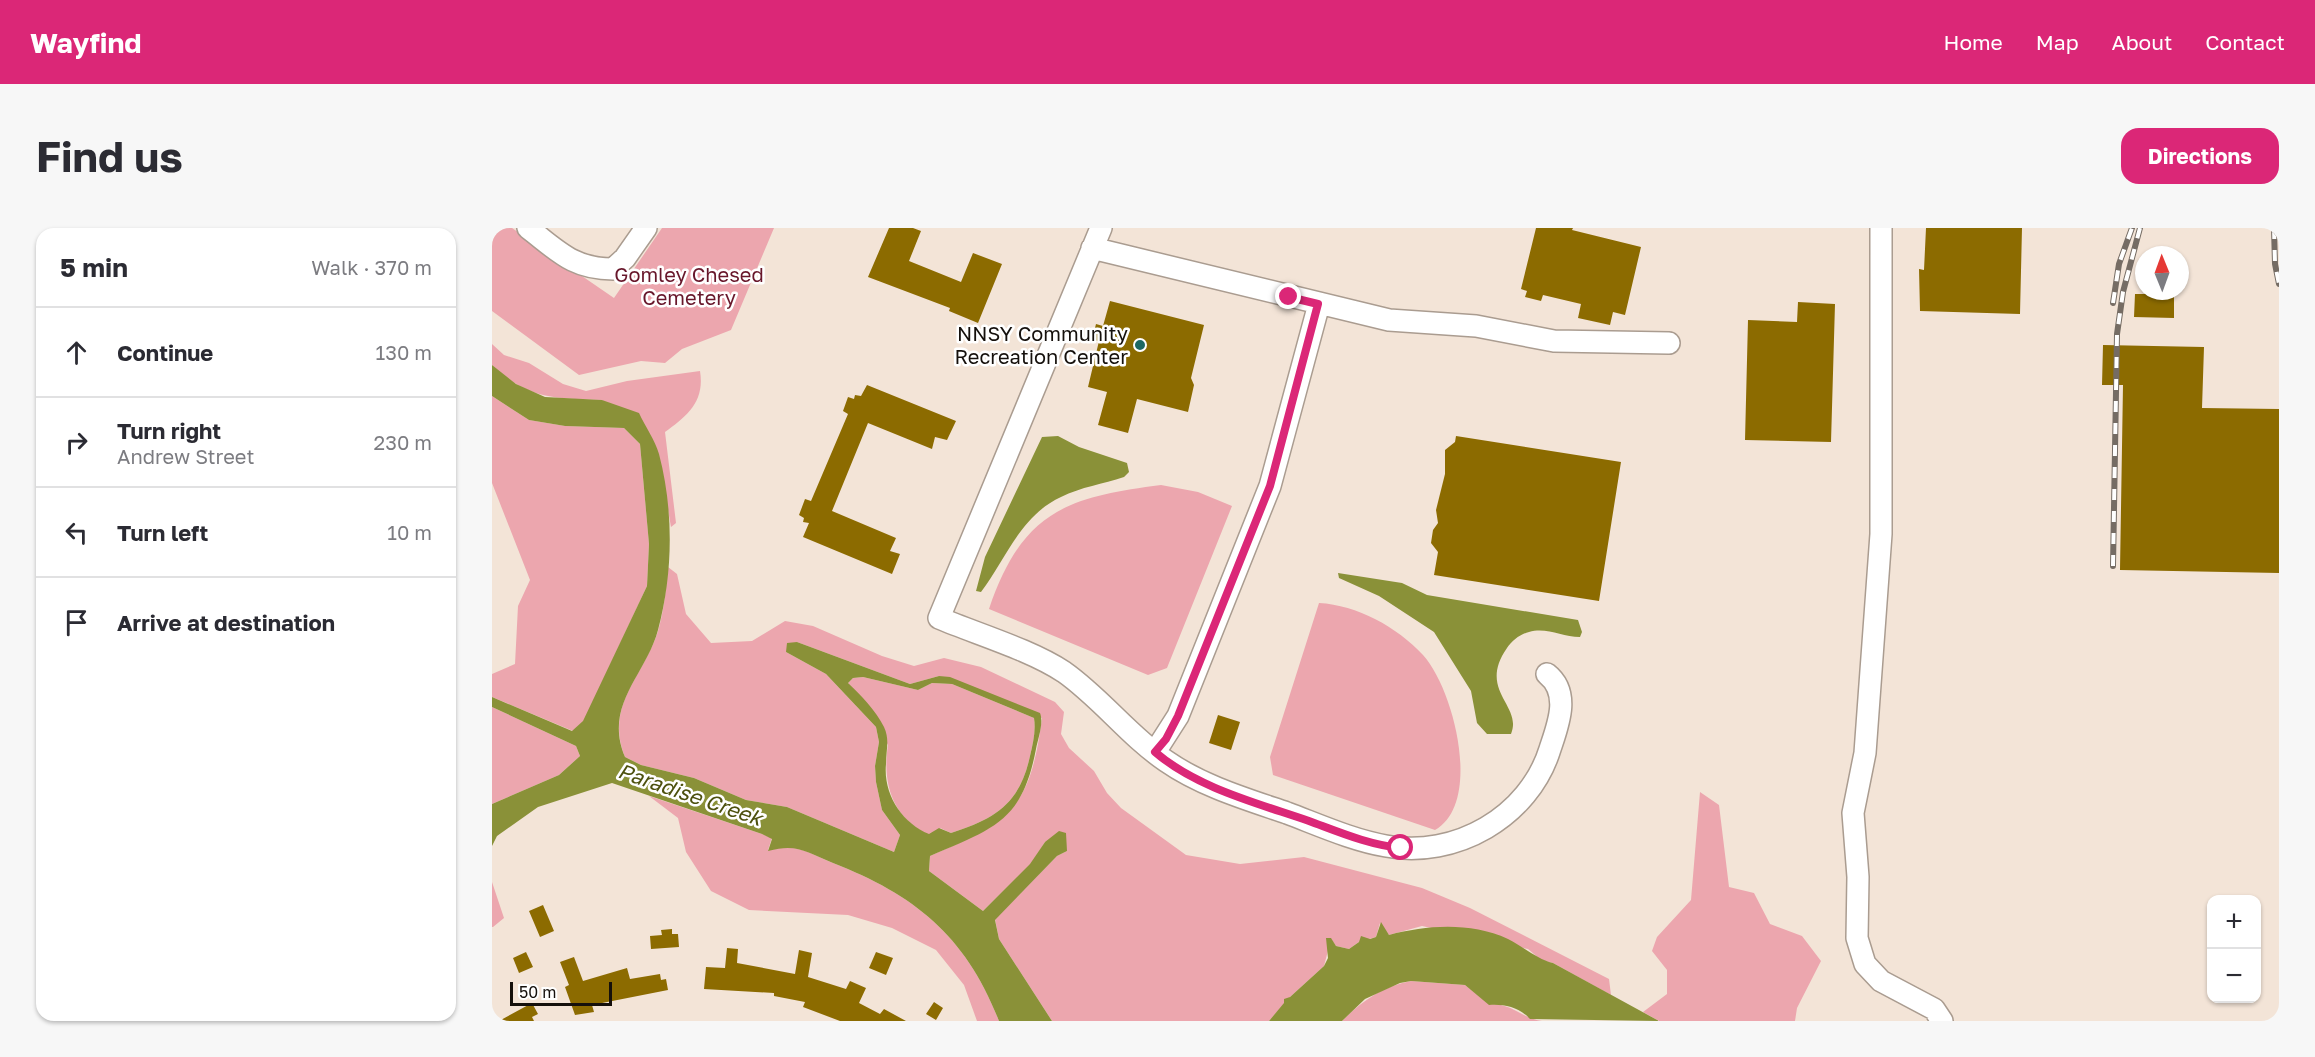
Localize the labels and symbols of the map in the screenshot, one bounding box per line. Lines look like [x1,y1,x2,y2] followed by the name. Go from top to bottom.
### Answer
[2135,246,2189,300] north arrow
[614,262,764,309] park label: Gomley Chesed Cemetery
[1275,283,1301,309] route end
[954,321,1128,368] place label: NNSY Community Recreation Center
[1133,338,1147,352] marker: NNSY Community Recreation Center
[615,757,768,832] water label: Paradise Creek
[1387,834,1413,860] route start
[510,979,612,1006] scale bar

